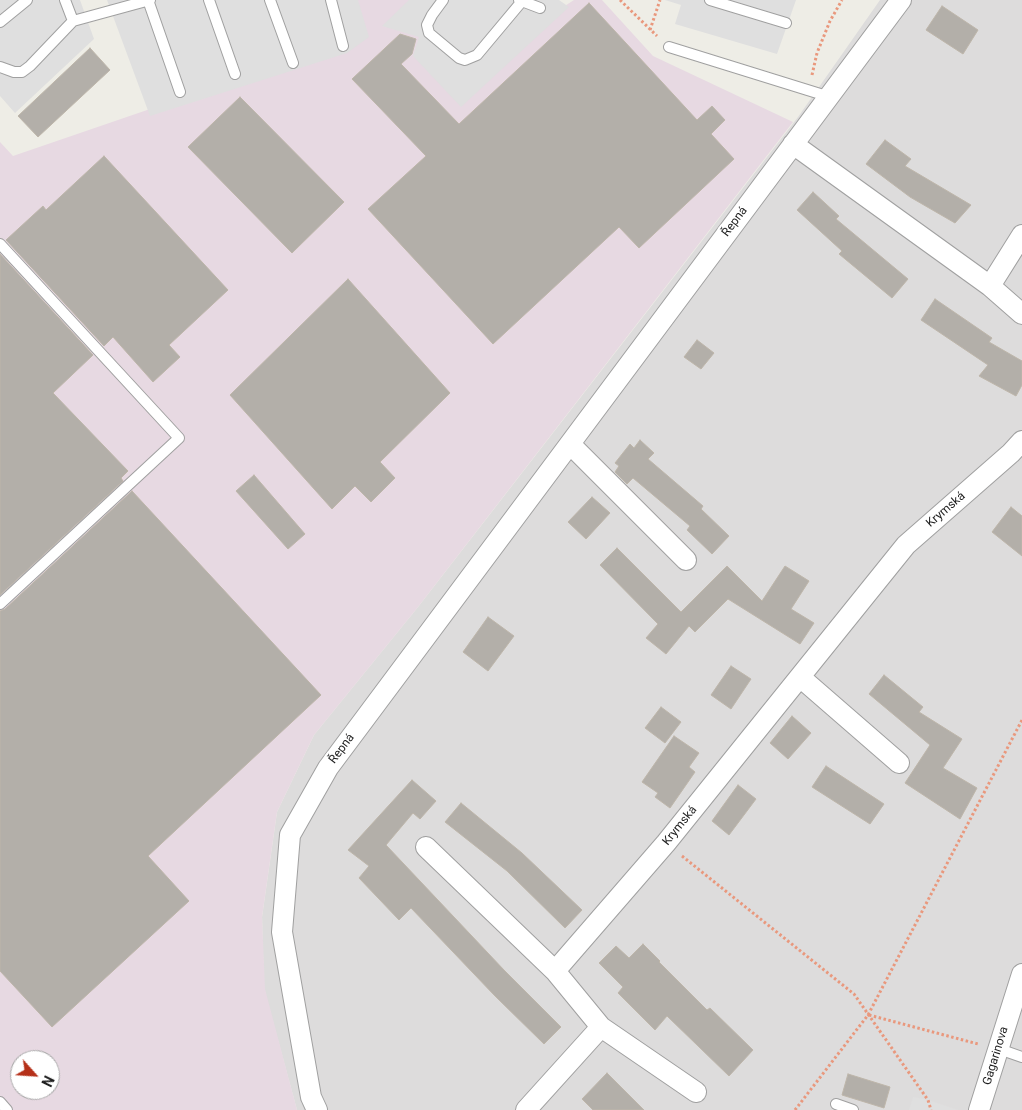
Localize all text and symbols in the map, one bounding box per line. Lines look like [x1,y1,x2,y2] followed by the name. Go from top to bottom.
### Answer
[719,204,751,240] street label: Řepná
[924,489,968,531] street label: Krymská
[326,731,358,767] street label: Řepná
[660,803,700,849] street label: Krymská
[980,1025,1012,1087] street label: Gagarinova
[10,1050,60,1100] north arrow
[38,1073,57,1089] text: N

